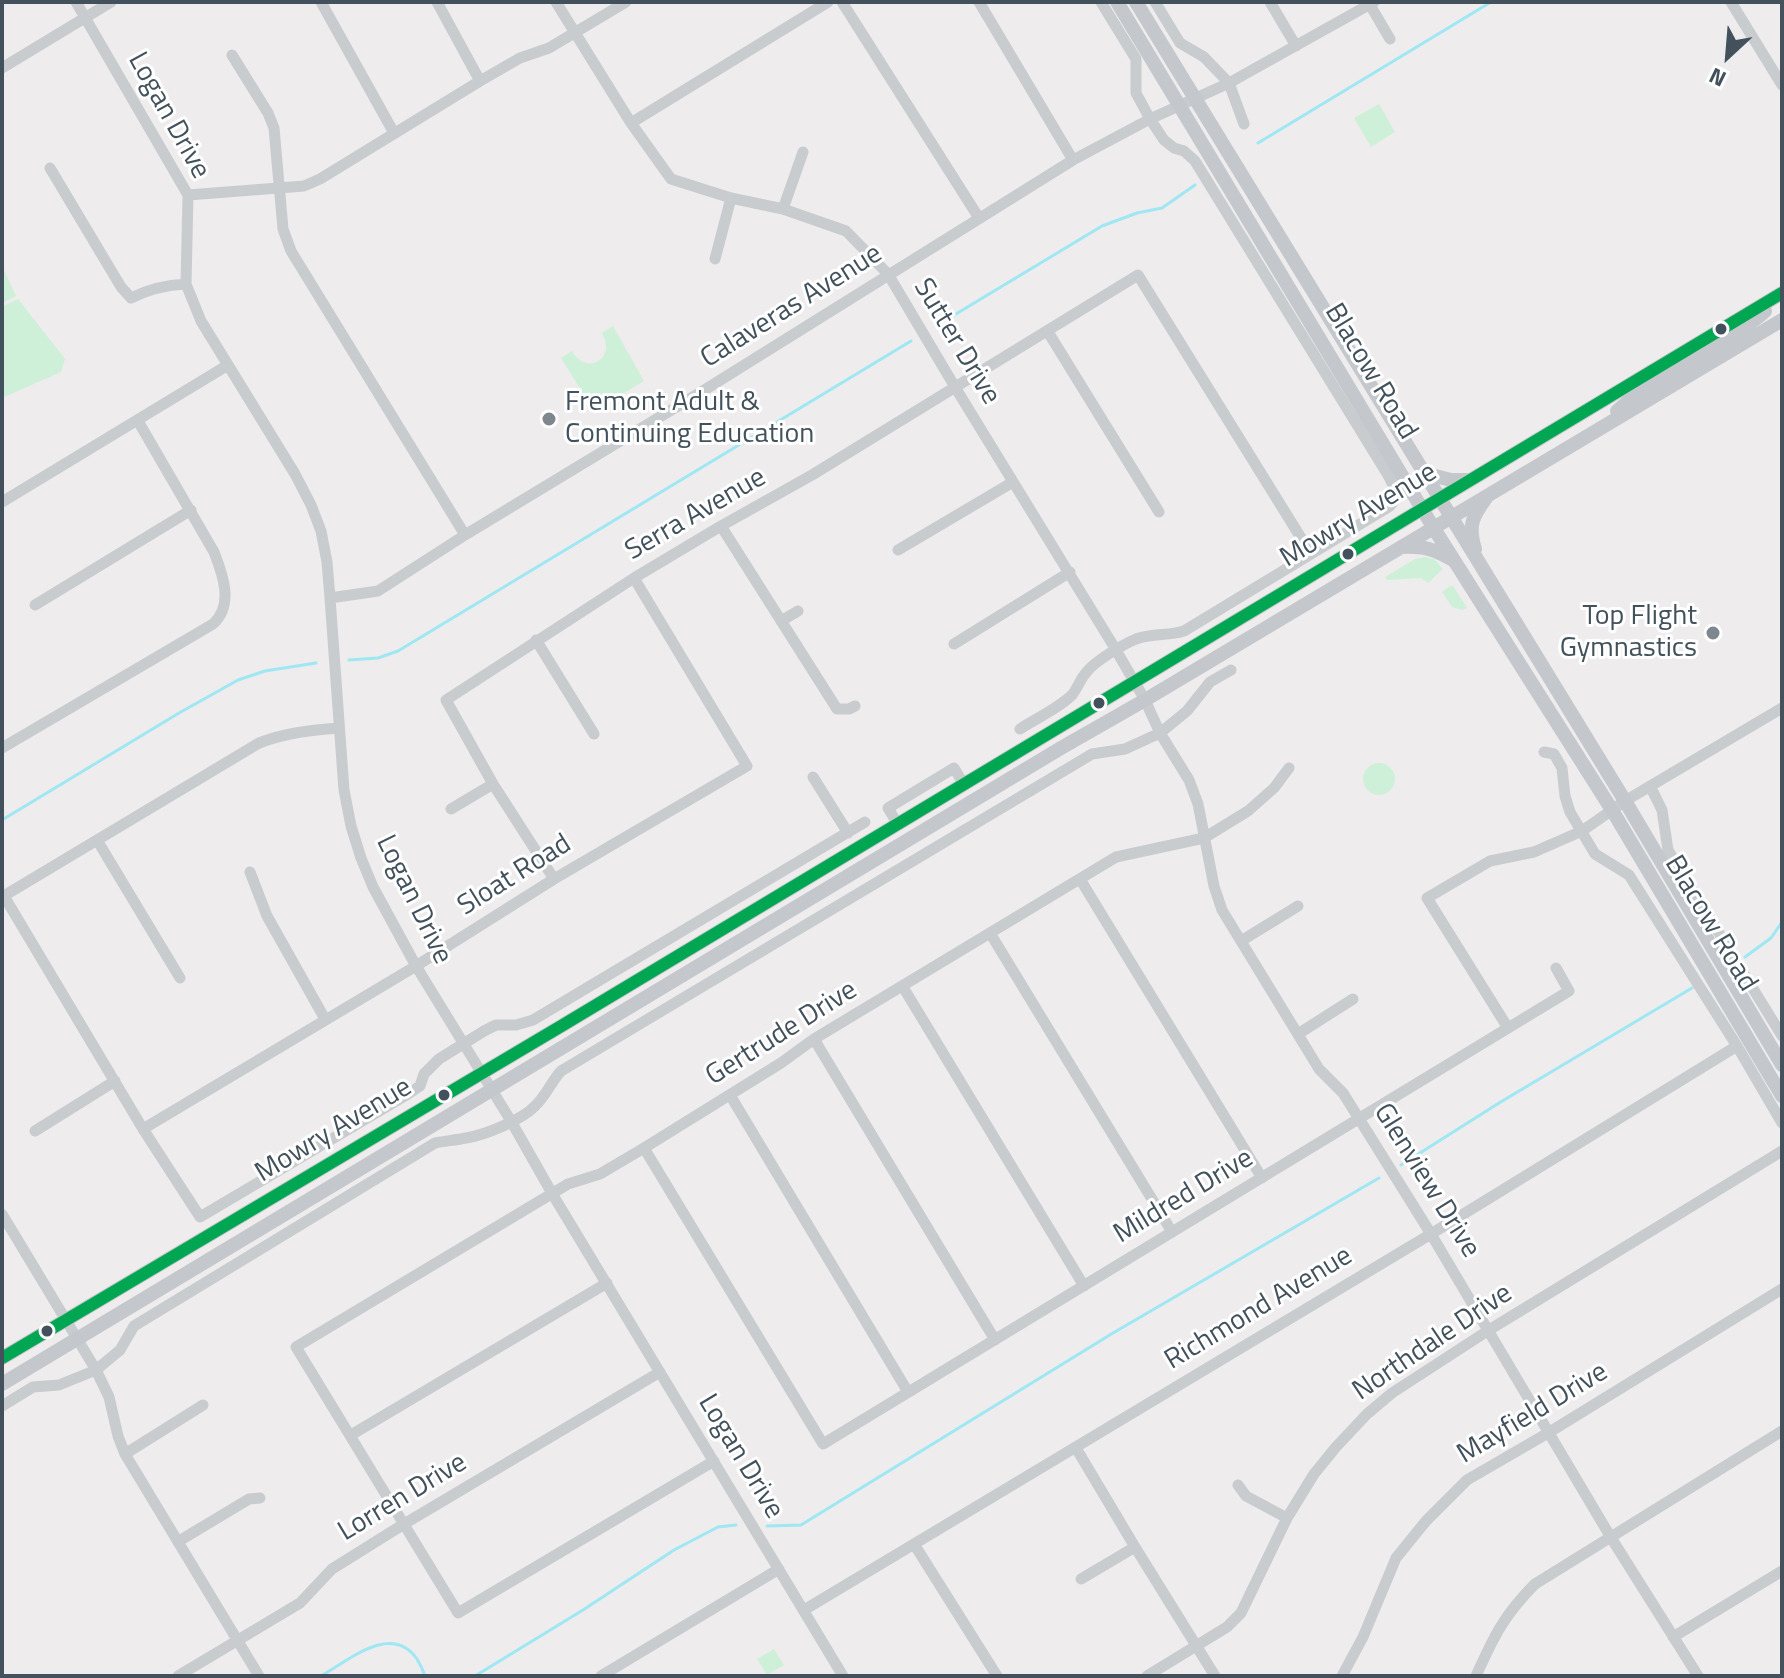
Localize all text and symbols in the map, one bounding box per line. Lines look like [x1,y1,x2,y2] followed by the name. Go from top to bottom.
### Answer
[1688,16,1768,96] north arrow
[120,47,216,185] street label: Logan Drive
[1703,59,1732,96] text: N
[695,238,889,376] street label: Calaveras Avenue
[905,273,1007,411] street label: Sutter Drive
[1316,298,1424,446] street label: Blacow Road
[1713,321,1729,337] unlabelled marker
[565,386,814,452] place label: Fremont Adult & Continuing Education
[540,410,558,428] marker: Fremont Adult & Continuing Education
[1275,456,1443,576] street label: Mowry Avenue
[620,461,772,569] street label: Serra Avenue
[1340,546,1356,562] unlabelled marker
[1560,600,1697,666] place label: Top Flight Gymnastics
[1704,624,1722,642] marker: Top Flight Gymnastics
[1091,695,1107,711] unlabelled marker
[452,828,578,924] street label: Sloat Road
[367,830,459,970] street label: Logan Drive
[1656,850,1764,998] street label: Blacow Road
[700,974,864,1094] street label: Gertrude Drive
[250,1071,418,1191] street label: Mowry Avenue
[436,1087,452,1103] unlabelled marker
[1365,1098,1487,1264] street label: Glenview Drive
[1108,1142,1260,1252] street label: Mildred Drive
[1159,1240,1359,1378] street label: Richmond Avenue
[1347,1277,1519,1409] street label: Northdale Drive
[39,1323,55,1339] unlabelled marker
[1452,1356,1614,1472] street label: Mayfield Drive
[690,1389,790,1525] street label: Logan Drive
[333,1447,473,1549] street label: Lorren Drive

